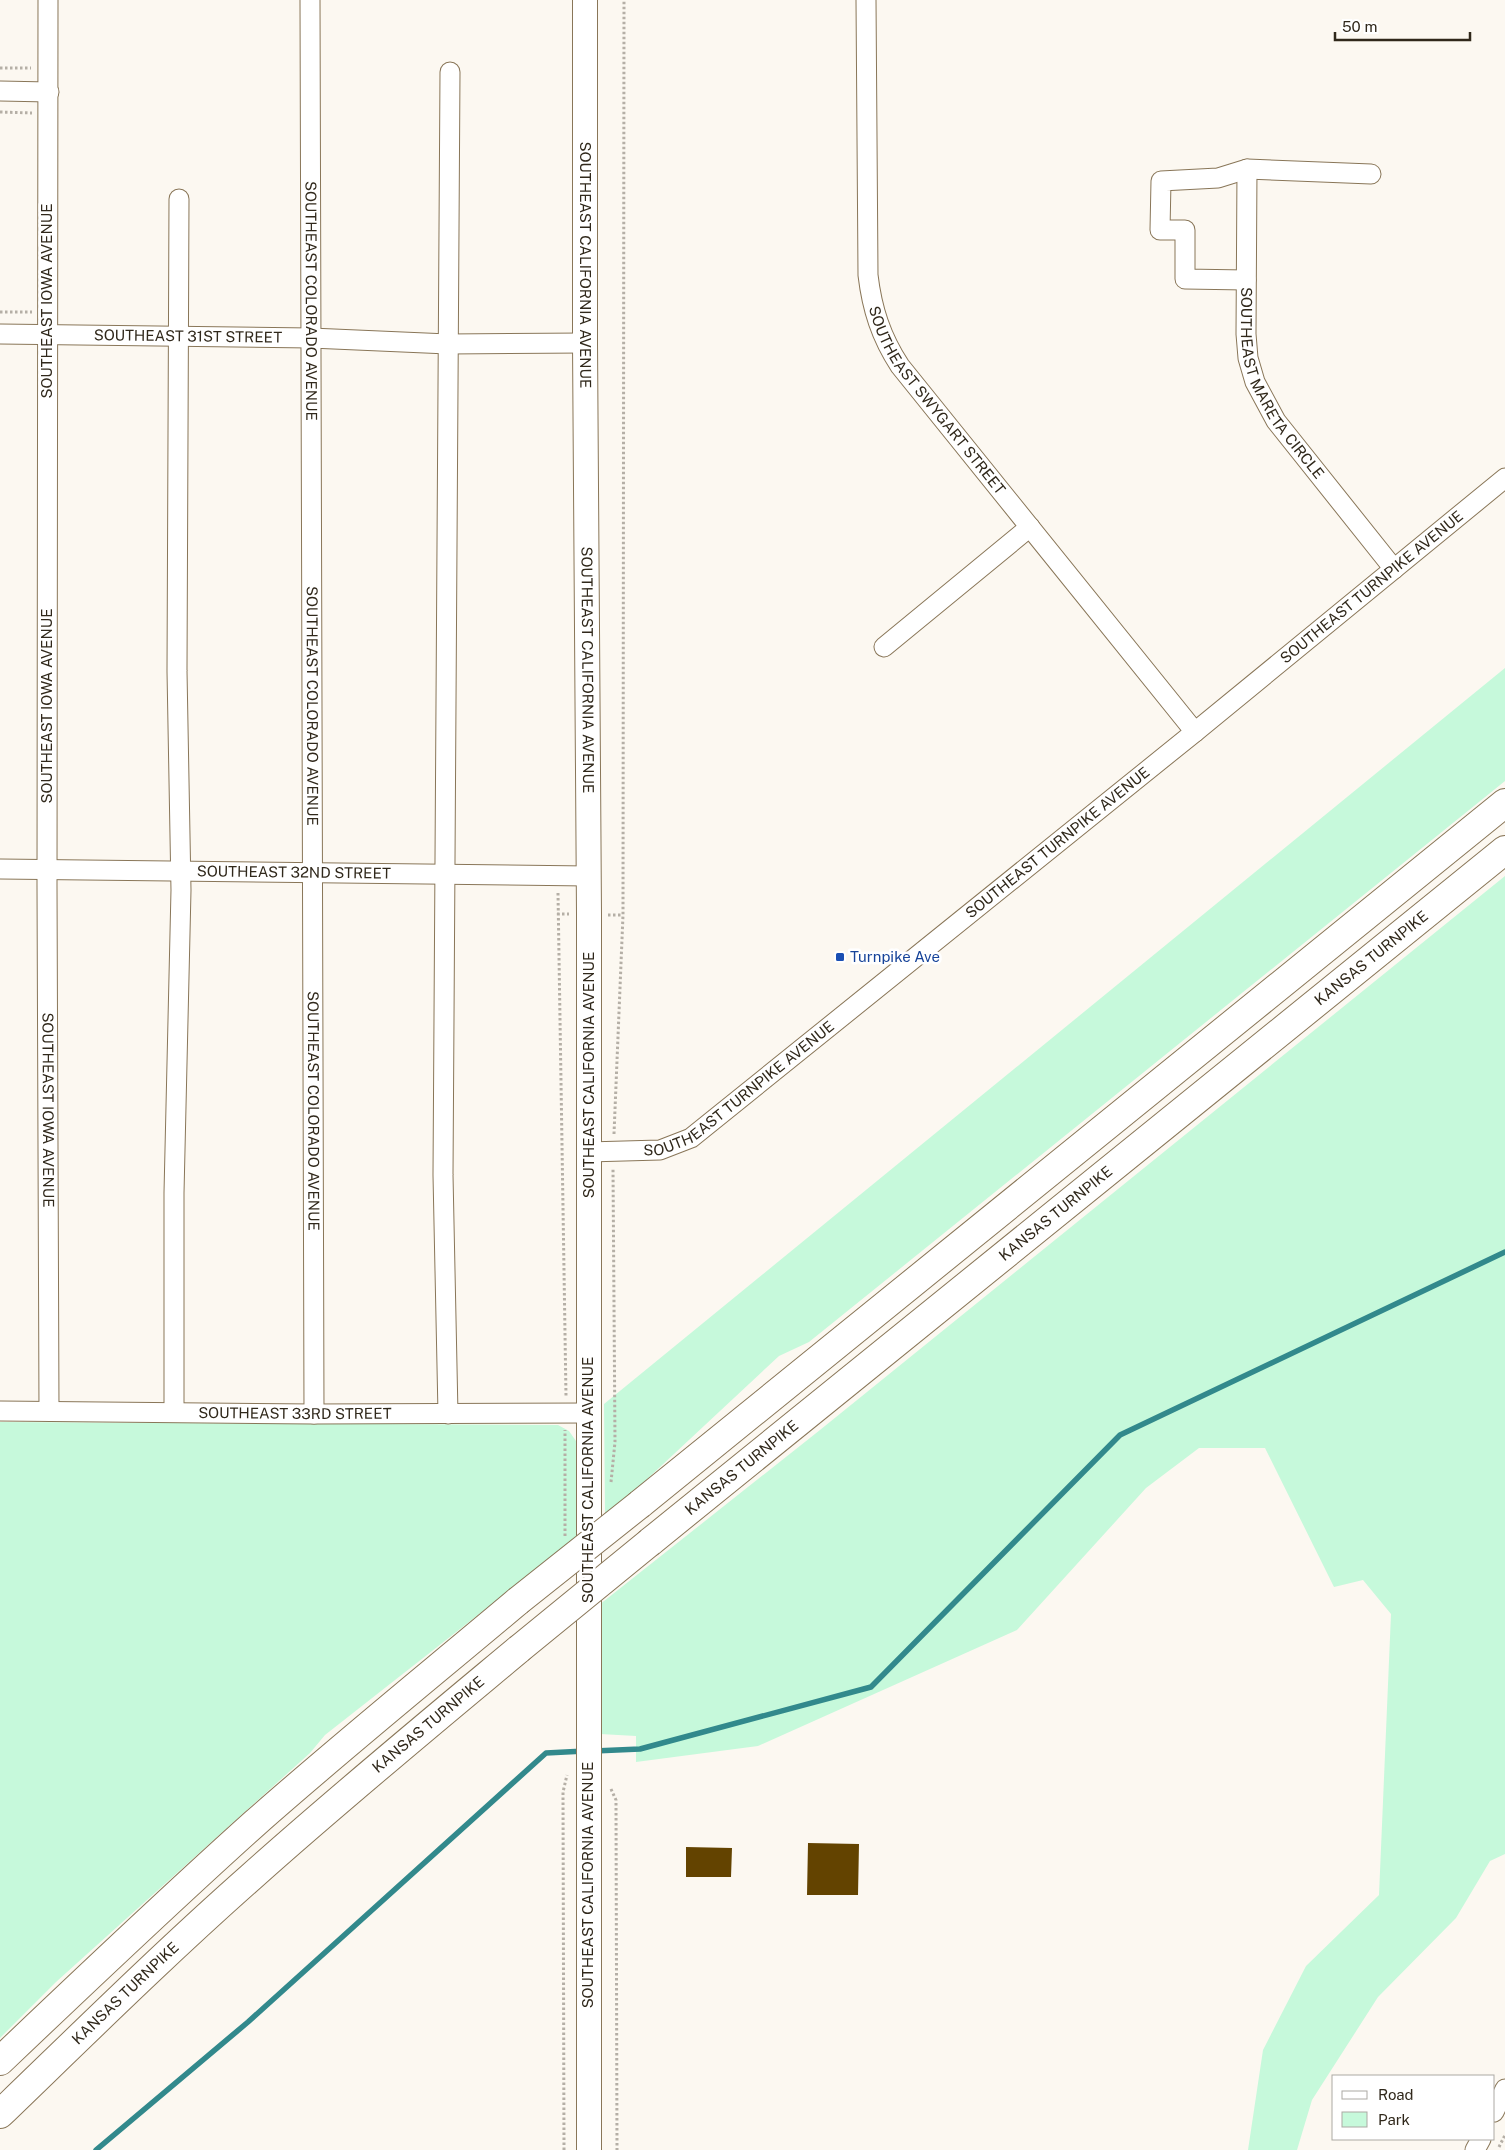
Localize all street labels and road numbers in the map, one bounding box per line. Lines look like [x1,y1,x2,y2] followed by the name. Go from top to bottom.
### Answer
[577,142,594,388] street label: SOUTHEAST CALIFORNIA AVENUE
[303,181,320,421] street label: SOUTHEAST COLORADO AVENUE
[38,204,55,398] street label: SOUTHEAST IOWA AVENUE
[1238,287,1328,482] street label: SOUTHEAST MARETA CIRCLE
[866,304,1009,498] street label: SOUTHEAST SWYGART STREET
[94,326,282,346] street label: SOUTHEAST 31ST STREET
[1277,507,1466,667] street label: SOUTHEAST TURNPIKE AVENUE
[578,547,597,793] street label: SOUTHEAST CALIFORNIA AVENUE
[304,586,321,826] street label: SOUTHEAST COLORADO AVENUE
[38,609,55,803] street label: SOUTHEAST IOWA AVENUE
[962,763,1153,921] street label: SOUTHEAST TURNPIKE AVENUE
[197,862,391,882] street label: SOUTHEAST 32ND STREET
[1311,907,1431,1009] street label: KANSAS TURNPIKE
[580,952,597,1198] street label: SOUTHEAST CALIFORNIA AVENUE
[305,991,322,1231] street label: SOUTHEAST COLORADO AVENUE
[39,1012,57,1208] street label: SOUTHEAST IOWA AVENUE
[643,1017,837,1158] street label: SOUTHEAST TURNPIKE AVENUE
[995,1162,1115,1264] street label: KANSAS TURNPIKE
[579,1357,596,1603] street label: SOUTHEAST CALIFORNIA AVENUE
[198,1404,392,1422] street label: SOUTHEAST 33RD STREET
[681,1417,801,1518] street label: KANSAS TURNPIKE
[369,1673,487,1776] street label: KANSAS TURNPIKE
[579,1762,596,2008] street label: SOUTHEAST CALIFORNIA AVENUE
[68,1938,182,2048] street label: KANSAS TURNPIKE

